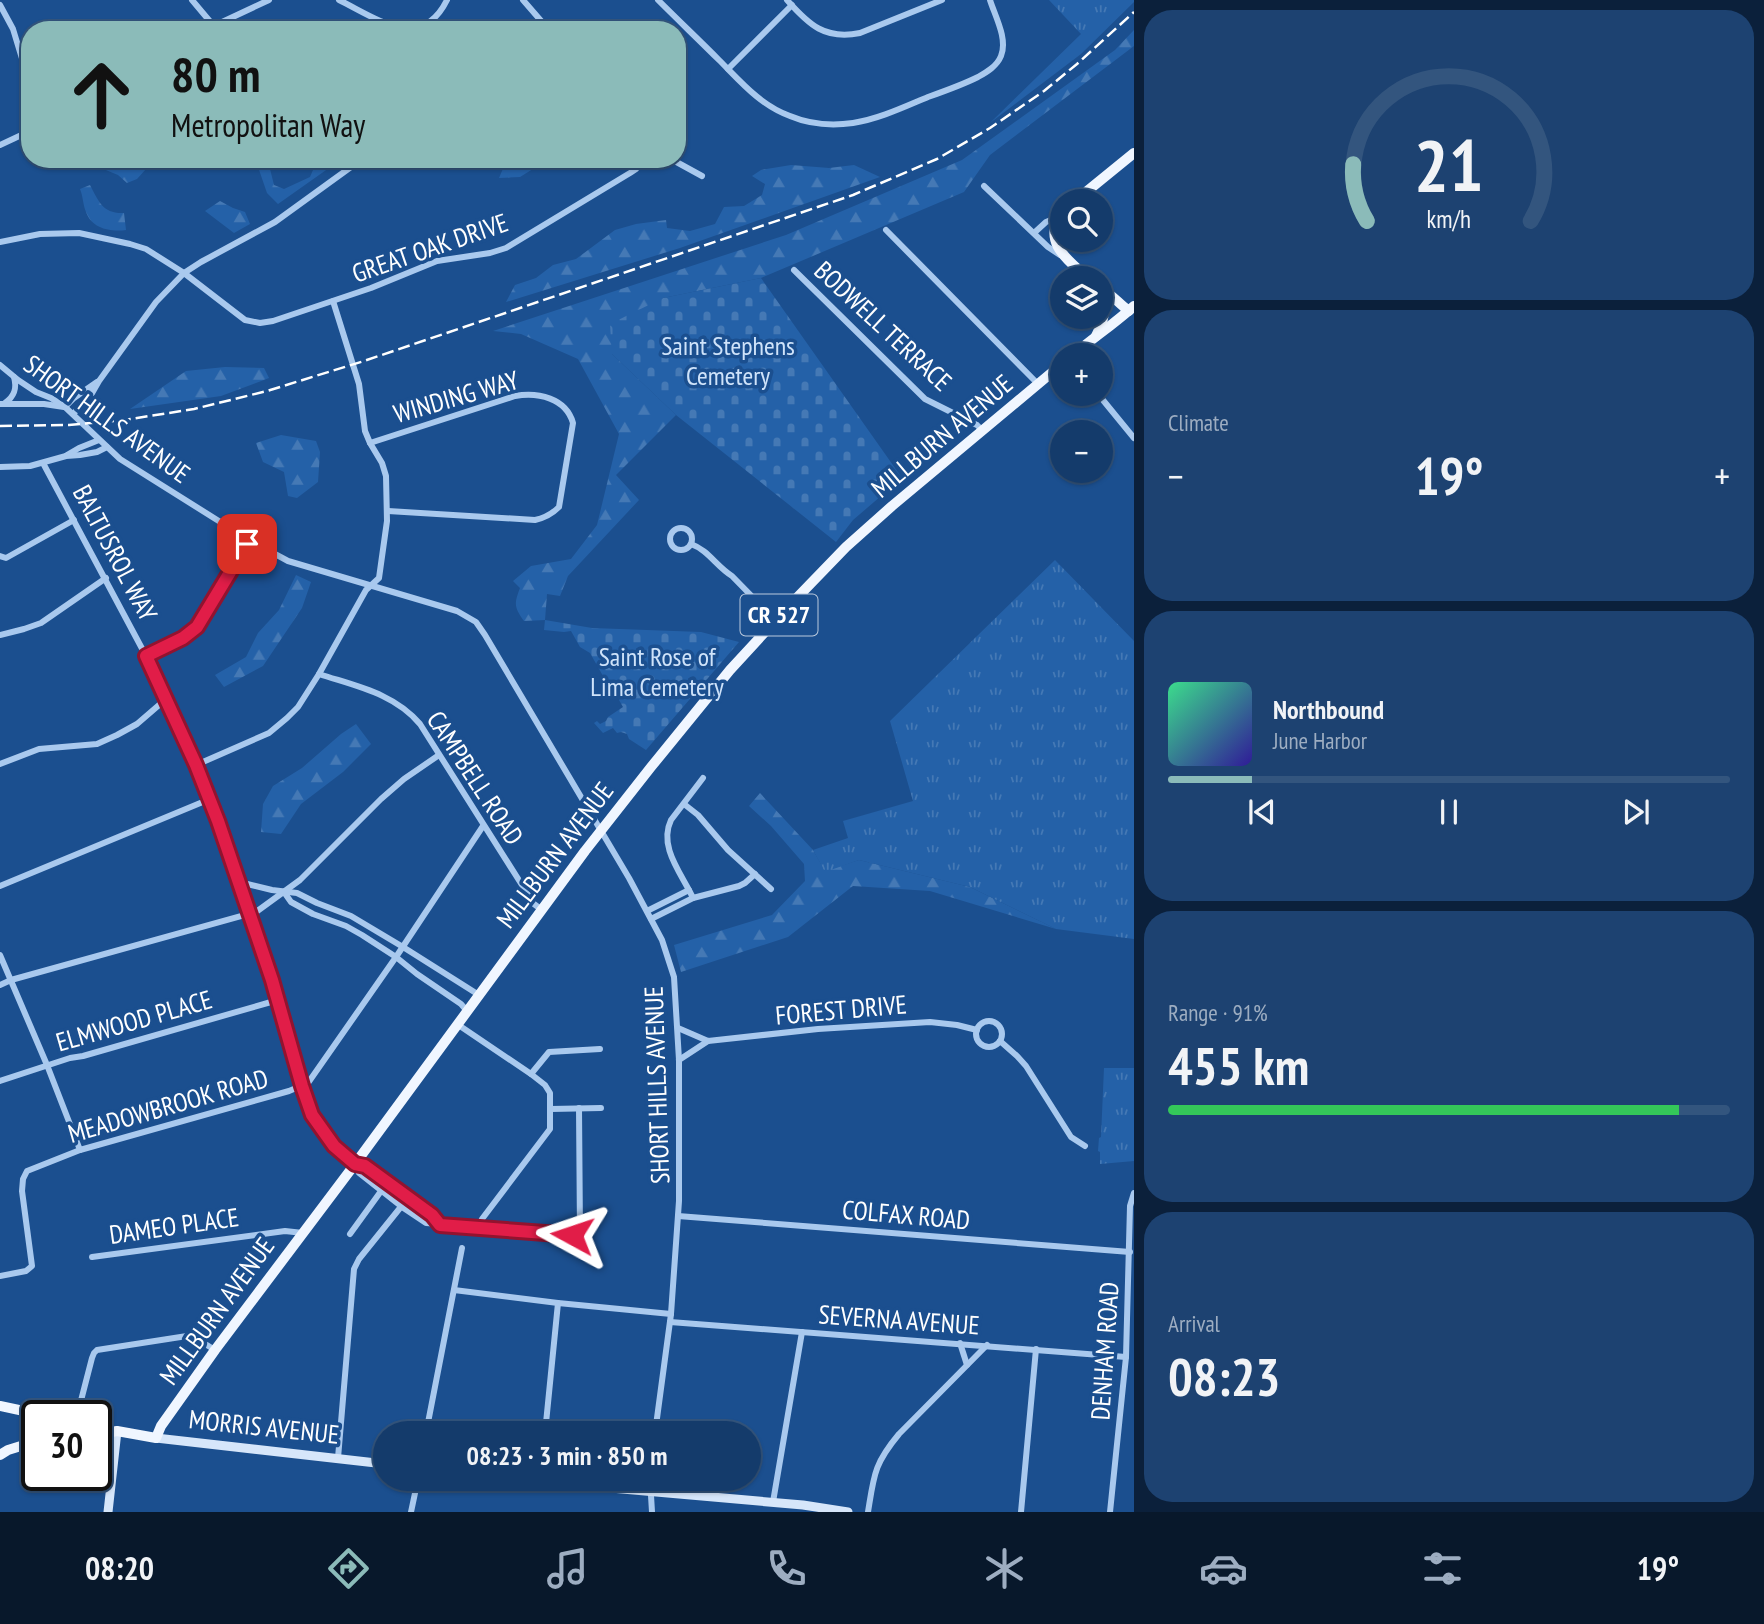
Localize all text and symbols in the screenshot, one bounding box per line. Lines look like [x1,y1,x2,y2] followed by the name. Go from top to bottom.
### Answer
[171,42,260,106] text: 80 m
[56,49,147,140] icon: ahead
[171,104,365,146] text: Metropolitan Way
[1414,118,1484,212] text: 21
[1050,189,1113,483] map controls
[1050,189,1113,252] button: search
[1427,203,1471,235] text: km/h
[348,205,512,290] street label: GREAT OAK DRIVE
[808,254,959,398] street label: BODWELL TERRACE
[1050,266,1113,329] button: layers
[661,329,795,392] park label: Saint Stephens Cemetery
[1050,343,1113,406] button: +
[18,347,197,490] street label: SHORT HILLS AVENUE
[390,363,522,430] street label: WINDING WAY
[864,367,1019,504] street label: MILLBURN AVENUE
[1168,408,1229,437] text: Climate
[1050,420,1113,483] button: −
[1415,442,1483,509] text: 19°
[1168,451,1184,500] text: −
[1714,451,1730,500] text: +
[66,479,165,627] street label: BALTUSROL WAY
[217,514,277,574] pin
[228,525,266,563] icon: arrive
[740,594,818,636] road number: CR 527
[590,640,724,703] park label: Saint Rose of Lima Cemetery
[1273,693,1384,726] text: Northbound
[420,705,531,851] street label: CAMPBELL ROAD
[1273,726,1367,755] text: June Harbor
[489,775,620,934] street label: MILLBURN AVENUE
[1243,793,1281,831] icon: previous
[1430,793,1468,831] icon: pause
[1617,793,1655,831] icon: next
[52,983,216,1059] street label: ELMWOOD PLACE
[637,986,676,1184] street label: SHORT HILLS AVENUE
[774,987,908,1032] street label: FOREST DRIVE
[1168,998,1268,1027] text: Range · 91%
[1168,1032,1309,1099] text: 455 km
[64,1061,272,1150] street label: MEADOWBROOK ROAD
[841,1192,971,1237] street label: COLFAX ROAD
[535,1198,609,1272] position arrow
[107,1200,241,1251] street label: DAMEO PLACE
[152,1230,281,1391] street label: MILLBURN AVENUE
[1083,1281,1126,1421] street label: DENHAM ROAD
[817,1297,981,1342] street label: SEVERNA AVENUE
[1168,1309,1220,1338] text: Arrival
[1168,1343,1280,1410] text: 08:23
[21,1400,112,1491] speed limit sign: 30
[187,1402,341,1451] street label: MORRIS AVENUE
[467,1439,667,1472] text: 08:23 · 3 min · 850 m
[324,1544,373,1593] icon: directions
[543,1544,592,1593] icon: music
[762,1544,811,1593] icon: phone
[980,1544,1029,1593] icon: climate
[1199,1544,1248,1593] icon: car
[1418,1544,1467,1593] icon: filters
[85,1547,154,1589] text: 08:20
[1637,1547,1679,1589] text: 19°

